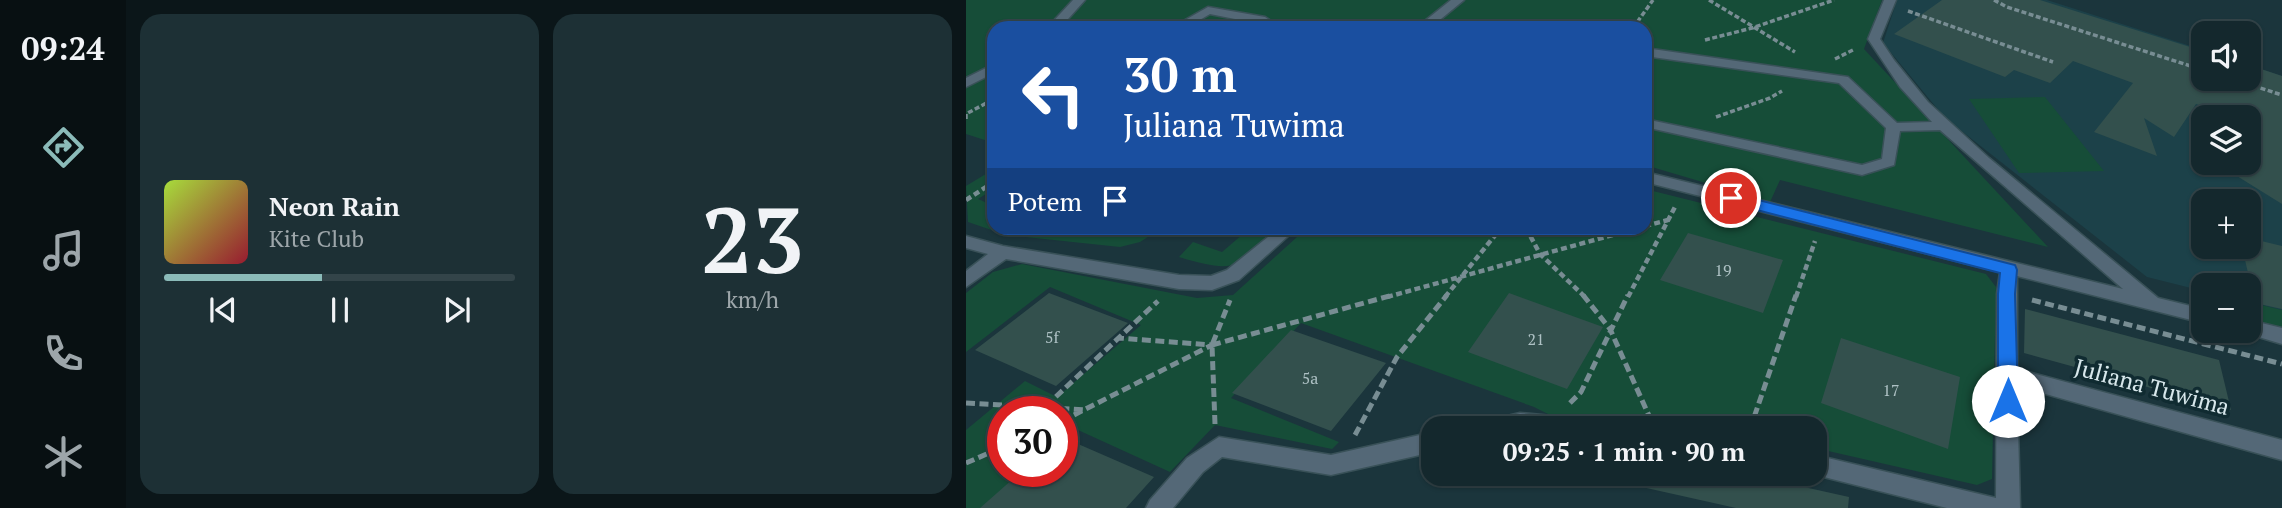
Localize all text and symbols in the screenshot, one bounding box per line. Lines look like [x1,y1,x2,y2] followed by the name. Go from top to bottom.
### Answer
[2191,21,2261,343] map controls
[2191,21,2261,91] button: sound
[21,27,105,69] text: 09:24
[1123,41,1237,106] text: 30 m
[1008,49,1099,140] icon: left
[1123,104,1345,146] text: Juliana Tuwima
[2191,105,2261,175] button: layers
[39,123,88,172] icon: directions
[1701,168,1761,228] pin
[701,178,804,299] text: 23
[1712,179,1750,217] icon: arrive
[1096,182,1134,220] icon: arrive
[1008,184,1082,218] text: Potem
[269,189,400,223] text: Neon Rain
[2191,189,2261,259] button: +
[269,223,364,254] text: Kite Club
[39,226,88,275] icon: music
[1714,259,1732,281] house number: 19
[2191,273,2261,343] button: −
[726,284,779,315] text: km/h
[204,291,242,329] icon: previous
[321,291,359,329] icon: pause
[438,291,476,329] icon: next
[1045,326,1061,348] house number: 5f
[1527,328,1545,350] house number: 21
[39,329,88,378] icon: phone
[2071,351,2233,422] street label: Juliana Tuwima
[1971,364,2045,438] position arrow
[1302,367,1318,389] house number: 5a
[1882,379,1900,401] house number: 17
[987,396,1078,487] speed limit sign: 30
[39,432,88,481] icon: climate
[1503,434,1745,468] text: 09:25 · 1 min · 90 m

